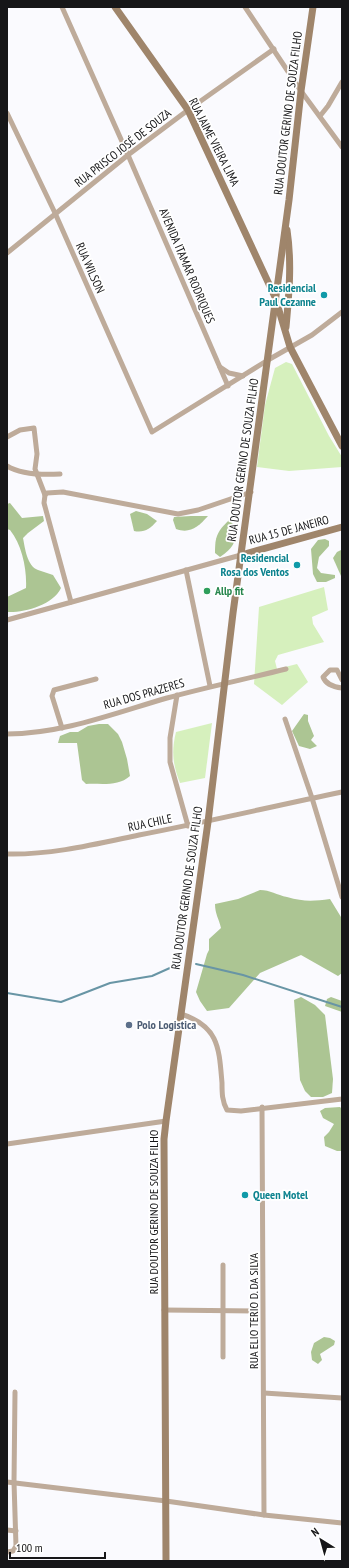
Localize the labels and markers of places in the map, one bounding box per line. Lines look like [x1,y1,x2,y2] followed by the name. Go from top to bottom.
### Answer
[259,280,316,309] place label: Residencial Paul Cezanne
[319,290,329,300] marker: Residencial Paul Cezanne
[221,550,289,579] place label: Residencial Rosa dos Ventos
[292,560,302,570] marker: Residencial Rosa dos Ventos
[214,583,244,598] place label: Allp fit
[202,586,212,596] marker: Allp fit
[137,1017,196,1032] place label: Polo Logistica
[124,1020,134,1030] marker: Polo Logistica
[253,1187,308,1202] place label: Queen Motel
[240,1190,250,1200] marker: Queen Motel

